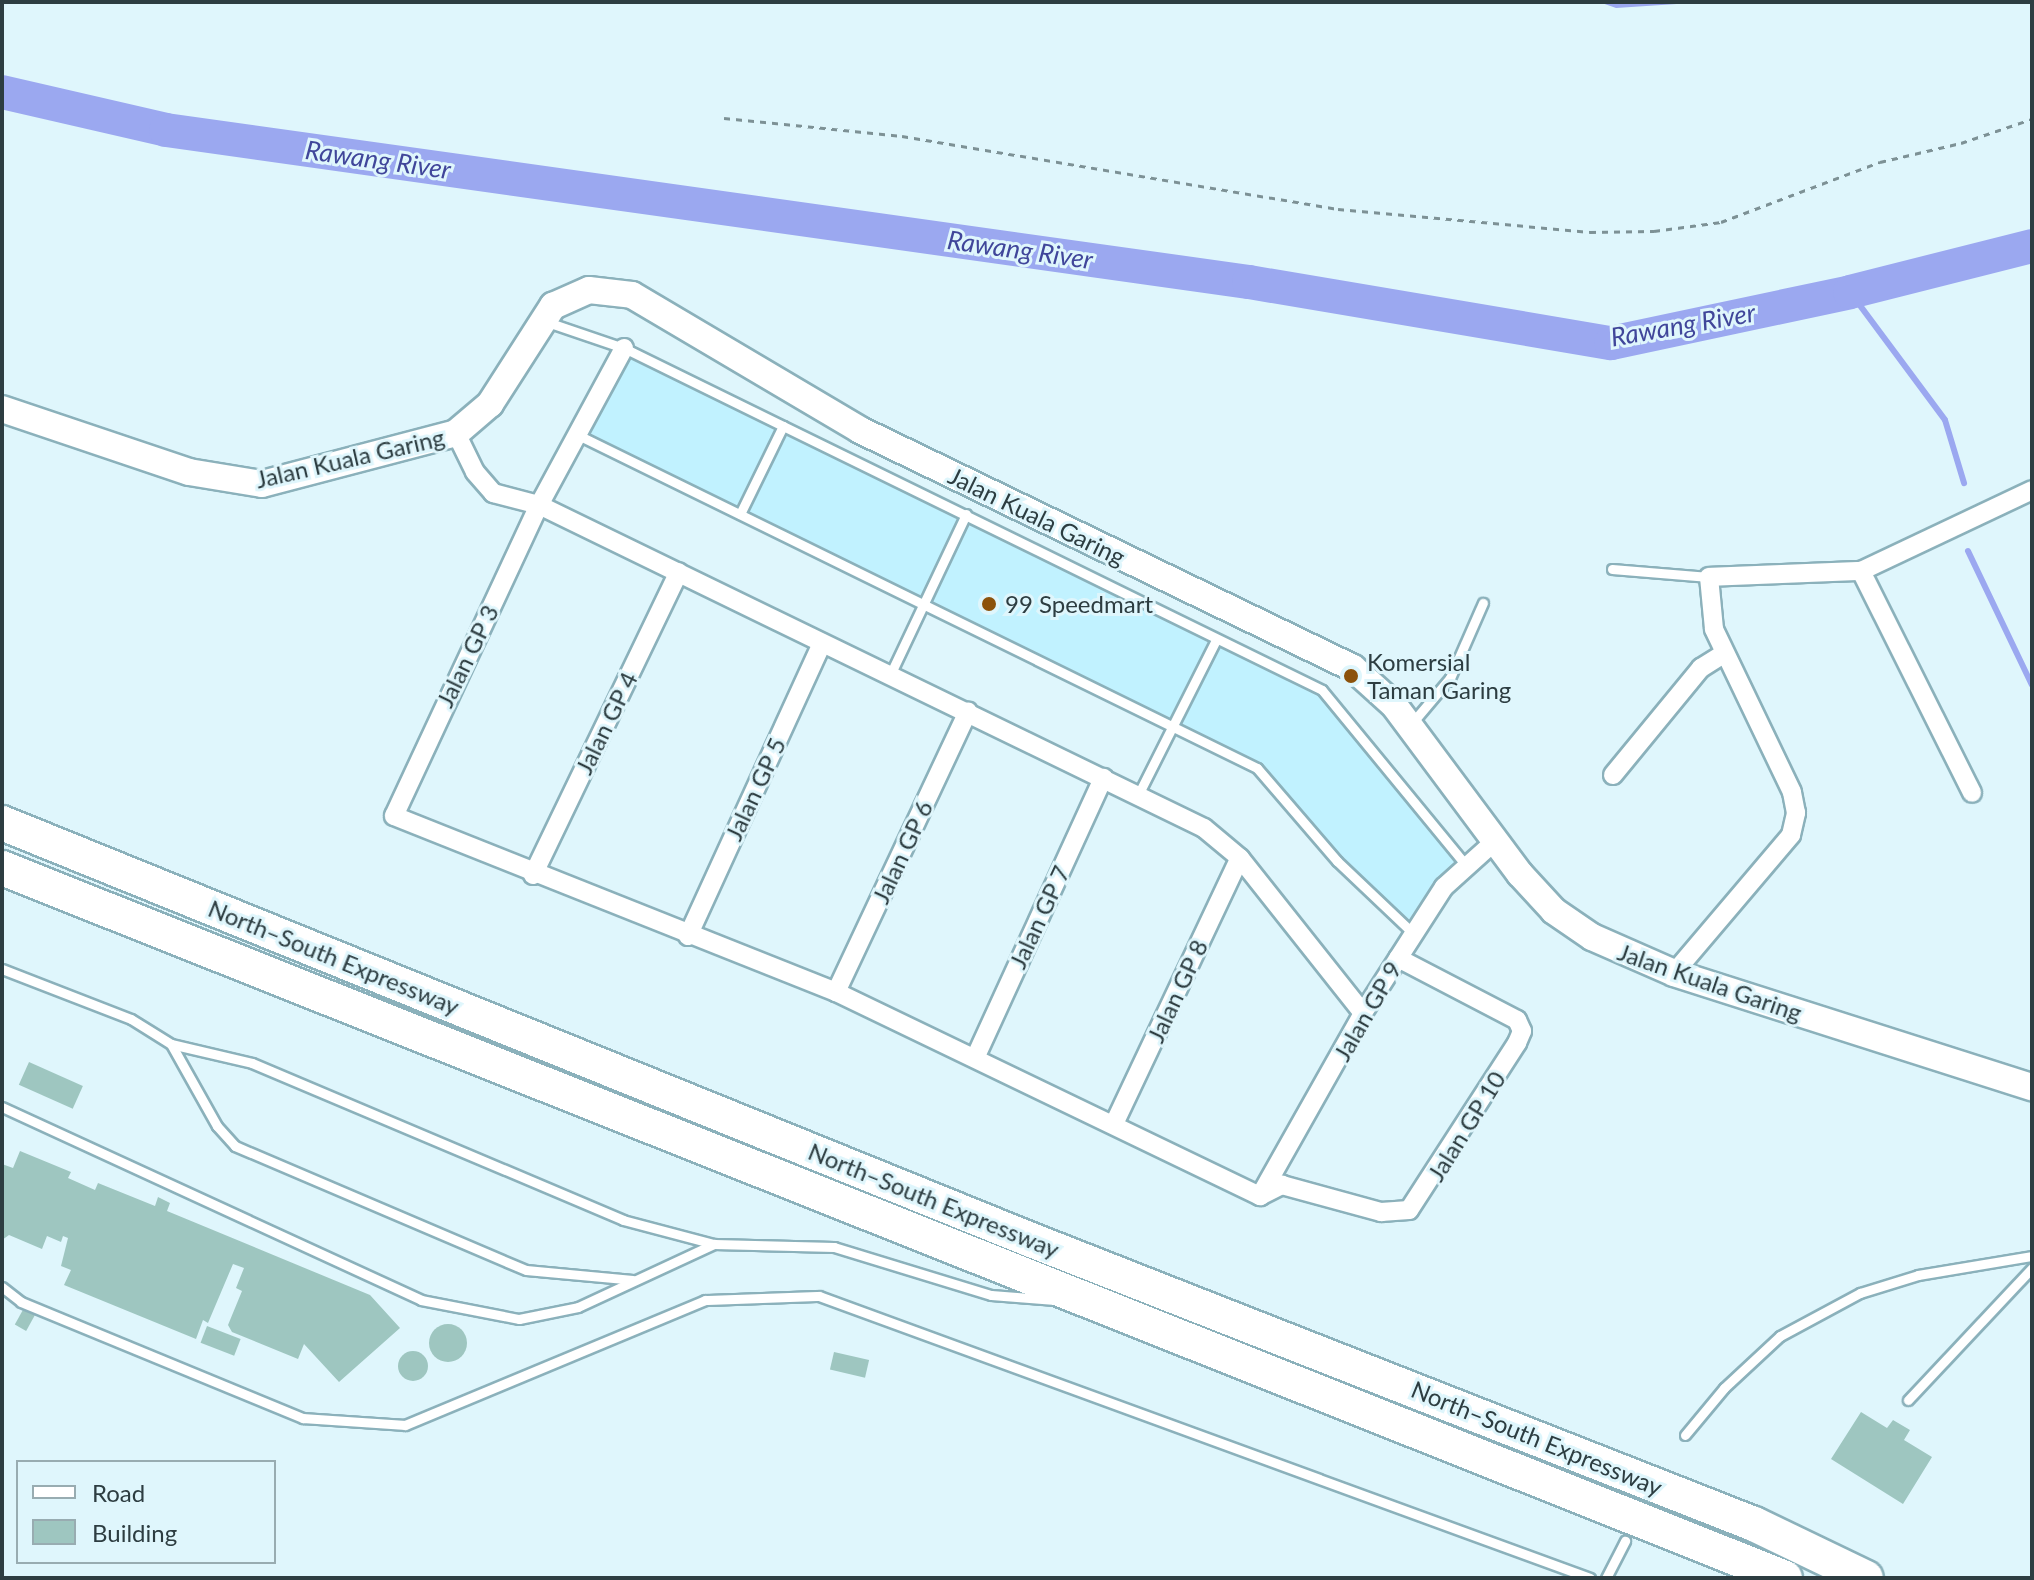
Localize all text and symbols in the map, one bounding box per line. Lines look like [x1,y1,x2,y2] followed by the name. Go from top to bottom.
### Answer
[303,134,453,186] water label: Rawang River
[945,224,1095,276] water label: Rawang River
[1608,297,1758,353] water label: Rawang River
[253,422,447,494] street label: Jalan Kuala Garing
[944,461,1130,571] street label: Jalan Kuala Garing
[1005,590,1153,618] place label: 99 Speedmart
[980,595,998,613] marker: 99 Speedmart
[430,600,504,712] street label: Jalan GP 3
[1367,648,1511,704] place label: Komersial Taman Garing
[569,667,643,779] street label: Jalan GP 4
[1342,667,1360,685] marker: Komersial Taman Garing
[719,733,791,845] street label: Jalan GP 5
[866,796,938,908] street label: Jalan GP 6
[1003,861,1075,973] street label: Jalan GP 7
[204,893,464,1021] street label: North–South Expressway
[1141,935,1213,1047] street label: Jalan GP 8
[1614,937,1806,1027] street label: Jalan Kuala Garing
[1327,956,1407,1066] street label: Jalan GP 9
[1421,1066,1511,1186] street label: Jalan GP 10
[804,1136,1064,1264] street label: North–South Expressway
[1407,1374,1667,1502] street label: North–South Expressway
[16,1460,276,1564] legend
[92,1478,145,1507] text: Road
[92,1518,177,1547] text: Building

